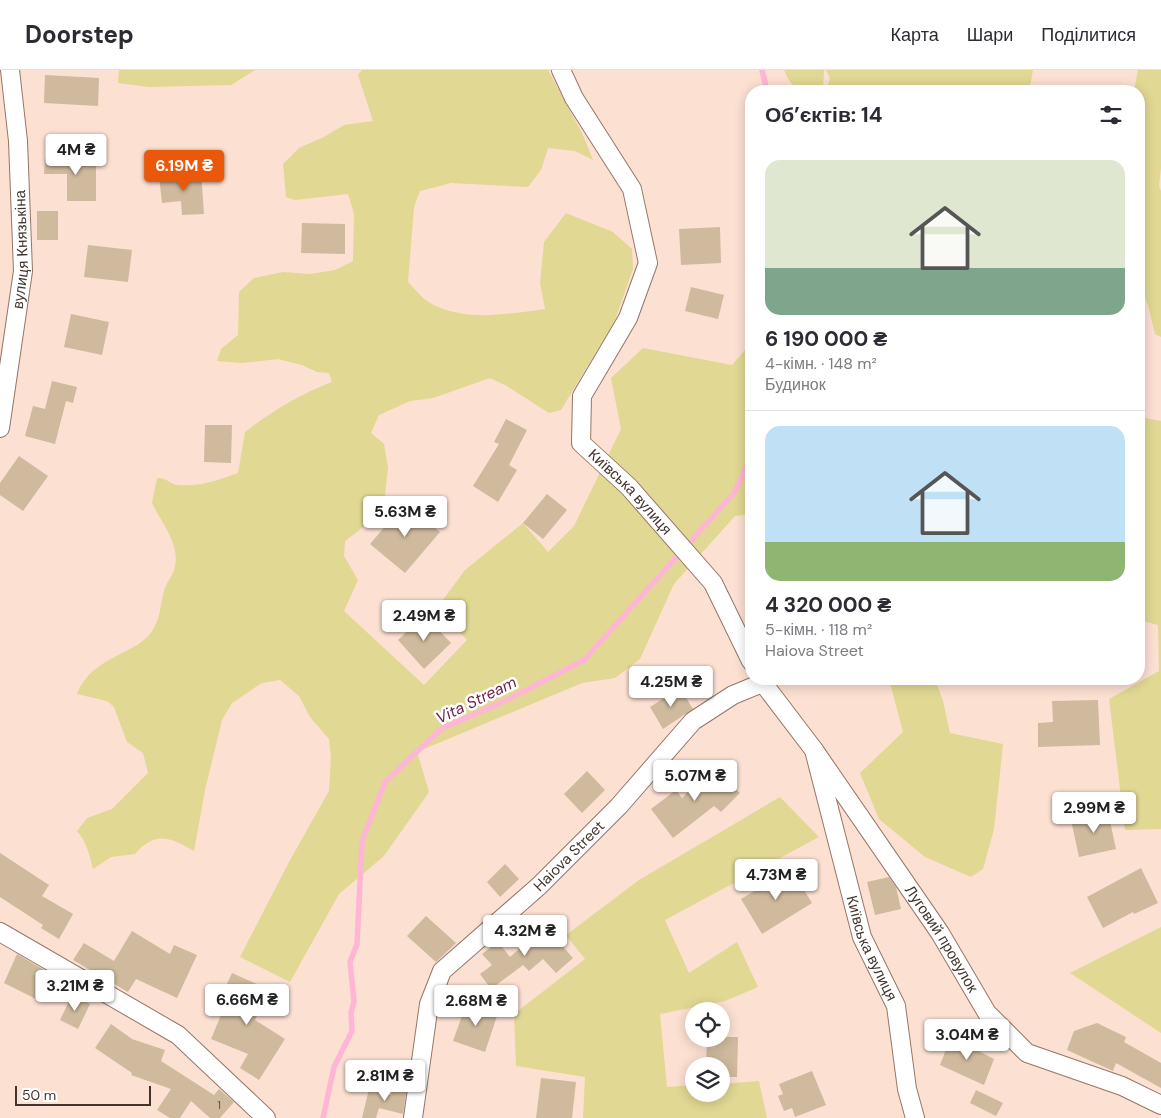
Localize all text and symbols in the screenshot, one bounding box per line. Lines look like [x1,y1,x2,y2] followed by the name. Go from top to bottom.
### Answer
[25,19,134,50] text: Doorstep
[891,23,939,47] text: Карта
[967,23,1013,47] text: Шари
[1041,23,1136,47] text: Поділитися
[765,101,882,129] text: Об’єктів: 14
[1097,101,1125,129] icon: filters
[46,134,106,176] pin: 4M ₴
[56,139,96,160] text: 4M ₴
[138,150,230,192] pin: 6.19M ₴
[155,155,213,176] text: 6.19M ₴
[8,189,33,310] street label: вулиця Князькіна
[900,193,990,283] icon: home
[765,325,887,353] text: 6 190 000 ₴
[765,353,877,374] text: 4-кімн. · 148 m²
[765,374,826,395] text: Будинок
[584,445,676,539] street label: Київська вулиця
[900,458,990,548] icon: home
[359,496,451,538] pin: 5.63M ₴
[374,501,436,522] text: 5.63M ₴
[765,591,891,619] text: 4 320 000 ₴
[378,600,470,642] pin: 2.49M ₴
[393,605,455,626] text: 2.49M ₴
[765,619,872,640] text: 5-кімн. · 118 m²
[765,640,864,661] text: Haiova Street
[625,666,717,708] pin: 4.25M ₴
[432,671,520,729] water label: Vita Stream
[640,671,702,692] text: 4.25M ₴
[649,760,741,802] pin: 5.07M ₴
[664,765,726,786] text: 5.07M ₴
[1048,792,1140,834] pin: 2.99M ₴
[1063,797,1125,818] text: 2.99M ₴
[529,816,609,896] street label: Haiova Street
[730,858,822,901] pin: 4.73M ₴
[746,864,806,885] text: 4.73M ₴
[900,881,983,997] street label: Луговий провулок
[842,893,902,1004] street label: Київська вулиця
[479,914,571,957] pin: 4.32M ₴
[494,920,556,941] text: 4.32M ₴
[29,970,121,1012] pin: 3.21M ₴
[46,975,104,996] text: 3.21M ₴
[201,984,293,1026] pin: 6.66M ₴
[430,984,522,1027] pin: 2.68M ₴
[216,989,278,1010] text: 6.66M ₴
[445,990,507,1011] text: 2.68M ₴
[685,1002,730,1102] map controls
[685,1002,730,1047] button: locate
[921,1018,1013,1061] pin: 3.04M ₴
[935,1024,999,1045] text: 3.04M ₴
[685,1057,730,1102] button: layers
[339,1060,431,1102] pin: 2.81M ₴
[356,1065,414,1086] text: 2.81M ₴
[15,1083,151,1106] scale bar
[22,1086,56,1104] text: 50 m
[217,1097,221,1113] house number: 1

